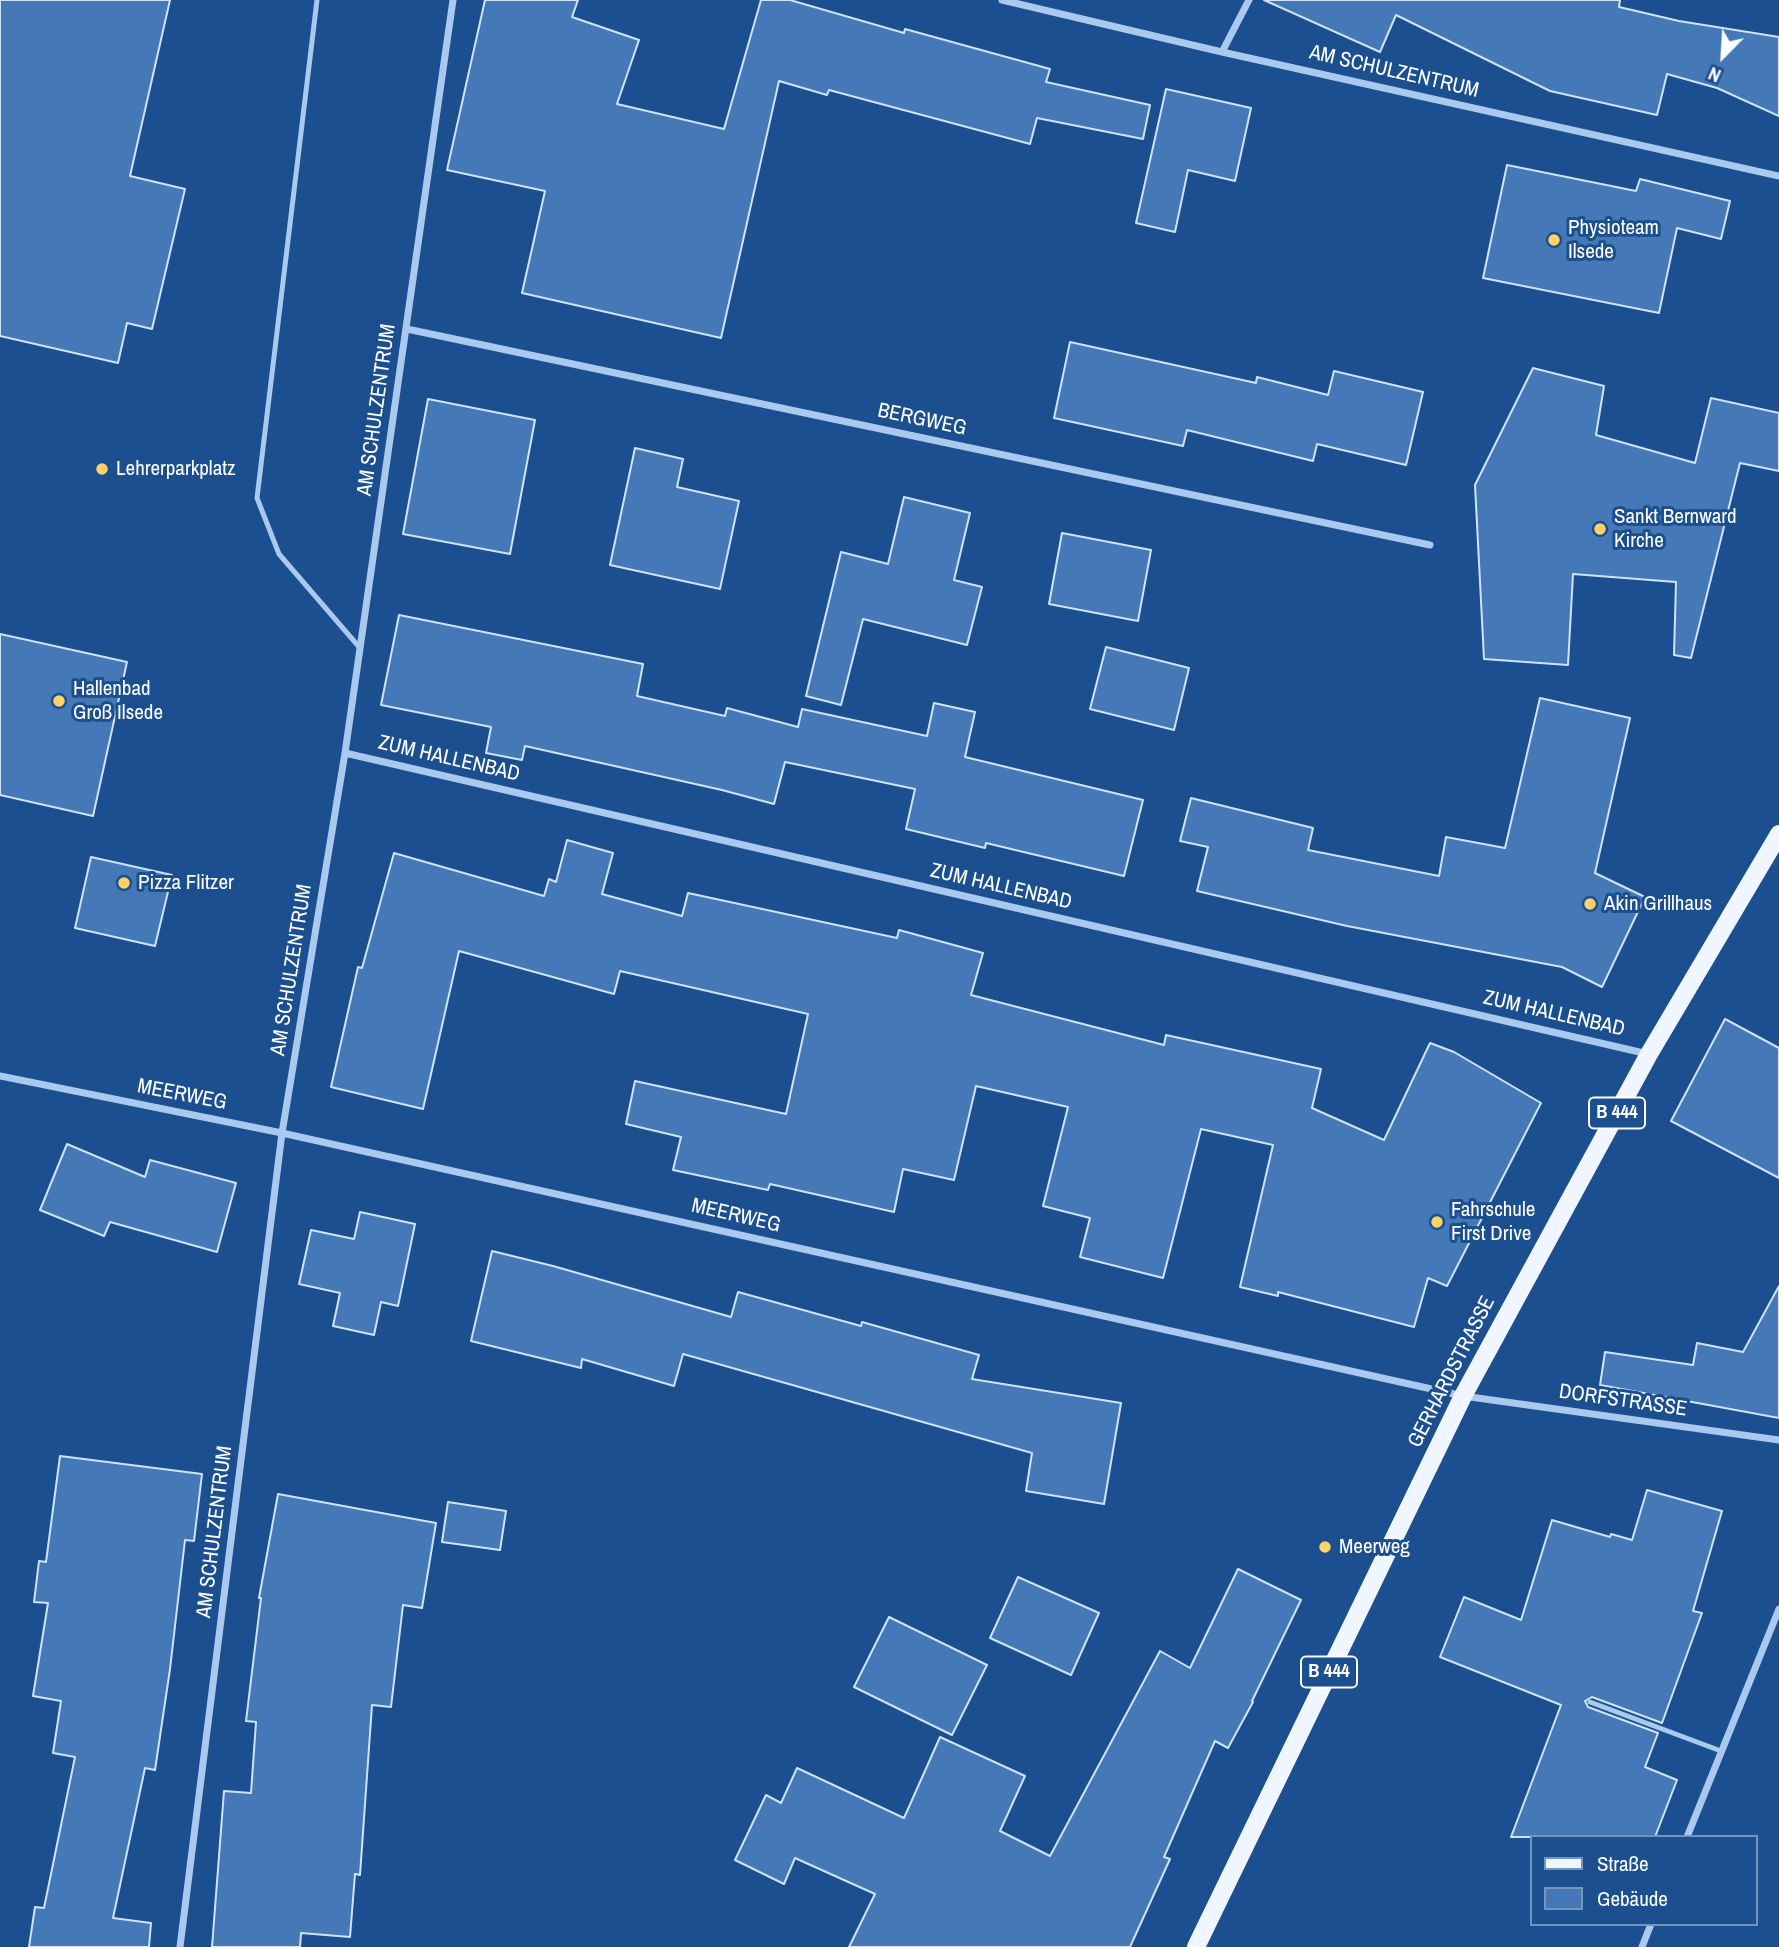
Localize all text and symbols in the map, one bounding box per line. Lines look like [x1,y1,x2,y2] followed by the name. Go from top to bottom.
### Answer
[1688,21,1758,91] north arrow
[1307,40,1481,104] street label: AM SCHULZENTRUM
[1704,61,1725,89] text: N
[1568,215,1659,265] place label: Physioteam Ilsede
[1546,232,1562,248] marker: Physioteam Ilsede
[352,323,402,497] street label: AM SCHULZENTRUM
[875,398,969,442] street label: BERGWEG
[116,456,236,482] place label: Lehrerparkplatz
[94,461,110,477] marker: Lehrerparkplatz
[1614,504,1737,554] place label: Sankt Bernward Kirche
[1592,521,1608,537] marker: Sankt Bernward Kirche
[73,676,163,726] place label: Hallenbad Groß Ilsede
[51,693,67,709] marker: Hallenbad Groß Ilsede
[376,730,522,788] street label: ZUM HALLENBAD
[928,858,1074,916] street label: ZUM HALLENBAD
[138,870,234,896] place label: Pizza Flitzer
[116,875,132,891] marker: Pizza Flitzer
[266,883,318,1057] street label: AM SCHULZENTRUM
[1604,891,1712,917] place label: Akin Grillhaus
[1582,896,1598,912] marker: Akin Grillhaus
[1481,985,1627,1043] street label: ZUM HALLENBAD
[135,1074,229,1116] street label: MEERWEG
[1589,1098,1645,1128] road number: B 444
[689,1194,783,1238] street label: MEERWEG
[1451,1197,1535,1247] place label: Fahrschule First Drive
[1429,1214,1445,1230] marker: Fahrschule First Drive
[1403,1292,1501,1452] street label: GERHARDSTRASSE
[1557,1380,1689,1422] street label: DORFSTRASSE
[192,1445,238,1619] street label: AM SCHULZENTRUM
[1339,1534,1410,1560] place label: Meerweg
[1317,1539,1333,1555] marker: Meerweg
[1301,1656,1357,1688] road number: B 444
[1530,1835,1758,1926] legend
[1597,1849,1649,1878] text: Straße
[1597,1884,1668,1913] text: Gebäude

